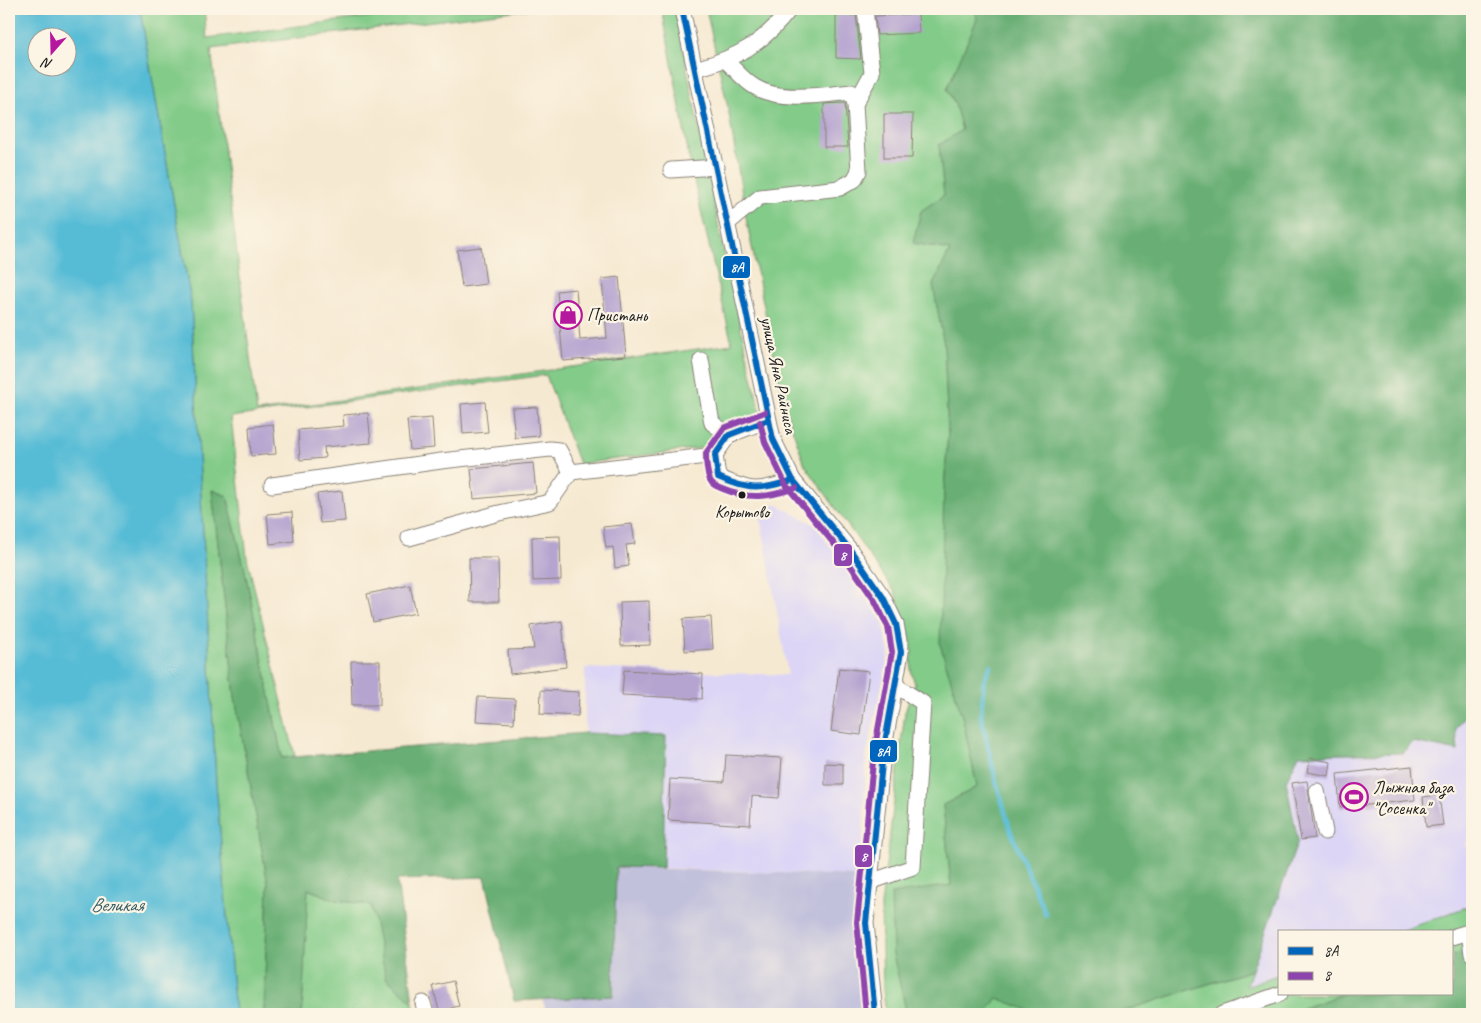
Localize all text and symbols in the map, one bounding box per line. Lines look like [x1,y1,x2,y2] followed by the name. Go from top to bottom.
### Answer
[28,28,78,78] north arrow
[39,53,55,73] text: N
[722,255,751,279] line badge: 8А
[730,259,745,276] text: 8А
[553,300,583,330] shop icon: Пристань
[587,304,648,326] place label: Пристань
[756,313,803,437] street label: улица Яна Райниса
[737,490,747,500] marker: Корытово
[715,502,771,523] place label: Корытово
[833,543,853,567] line badge: 8
[840,547,848,564] text: 8
[869,739,898,763] line badge: 8А
[876,743,891,760] text: 8А
[1373,776,1455,819] place label: Лыжная база "Сосенка"
[1339,782,1369,812] sports icon: Лыжная база "Сосенка"
[854,844,873,868] line badge: 8
[861,848,869,865] text: 8
[91,893,145,917] water label: Великая
[1278,930,1454,996] legend
[1324,942,1340,961] text: 8А
[1324,966,1332,985] text: 8

